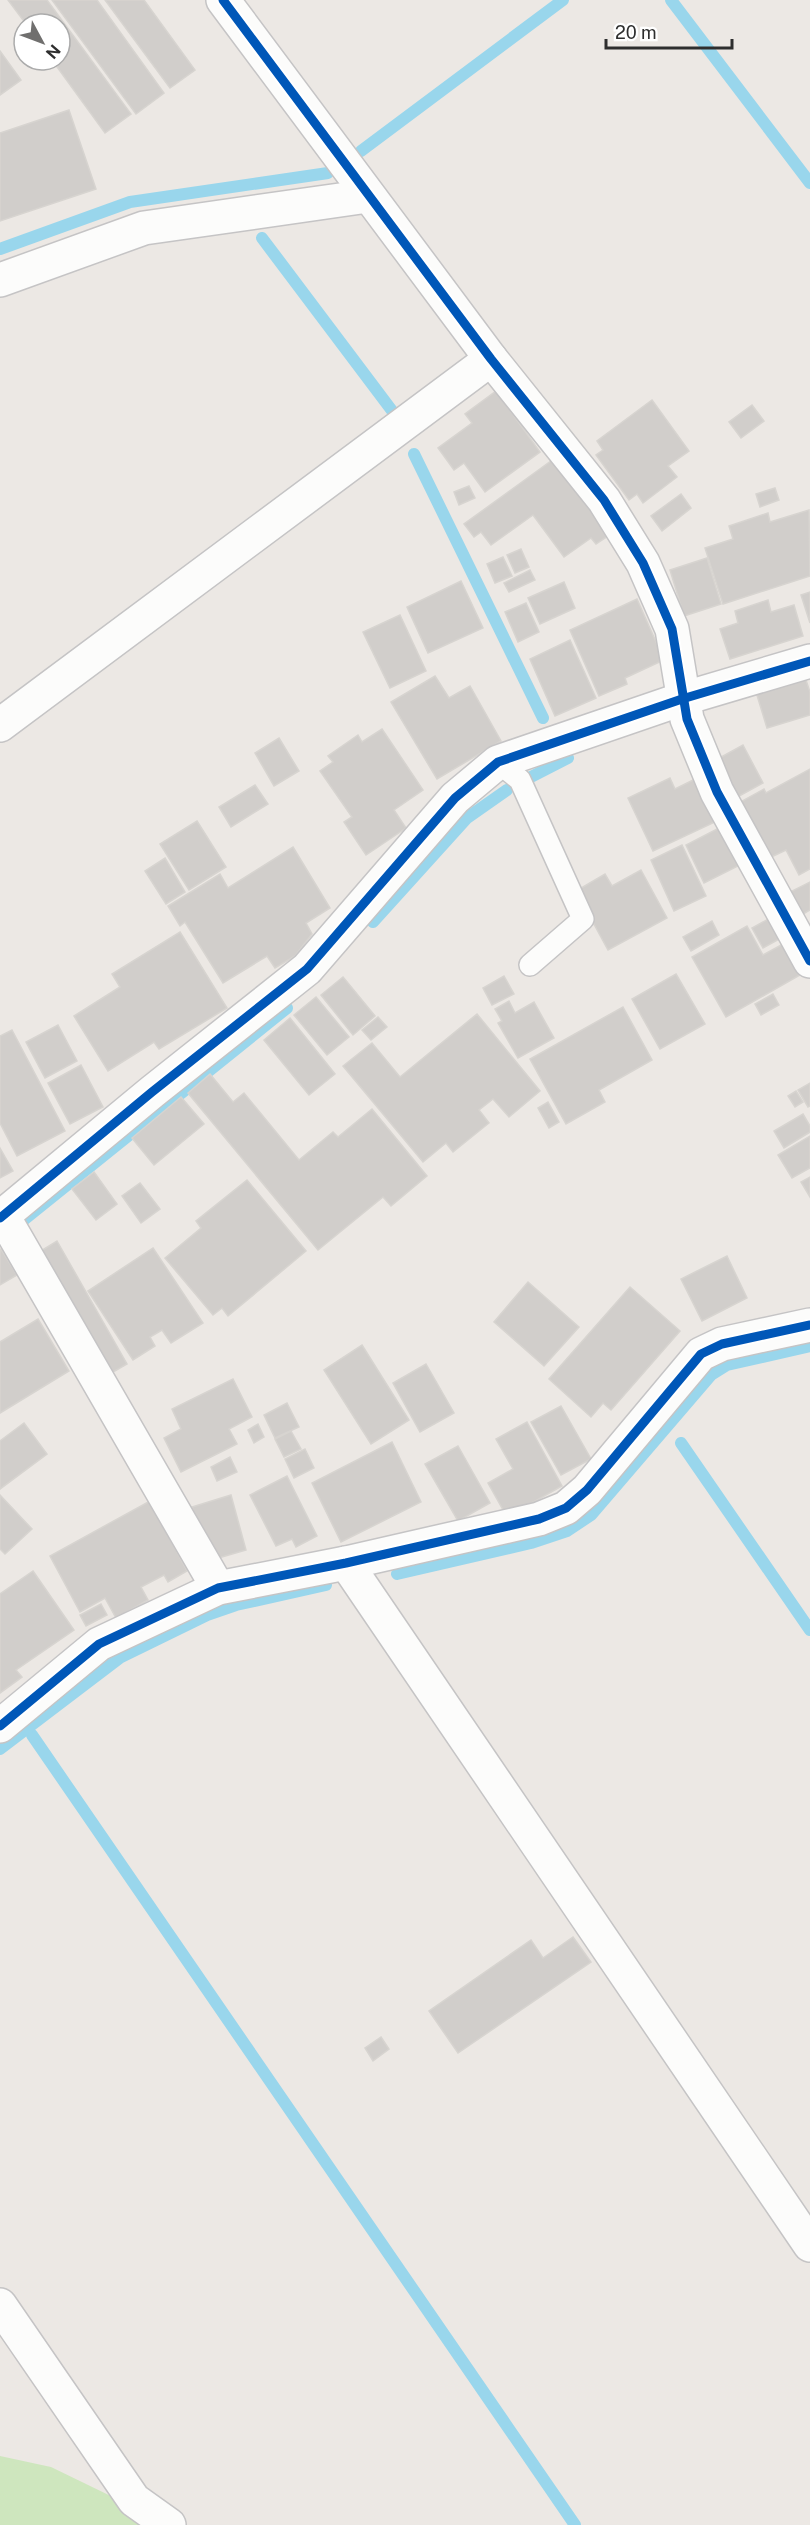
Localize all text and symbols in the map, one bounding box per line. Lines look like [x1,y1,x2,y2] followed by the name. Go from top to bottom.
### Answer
[12,12,72,72] north arrow
[606,12,732,50] scale bar
[615,22,657,43] text: 20 m
[42,41,64,62] text: N

